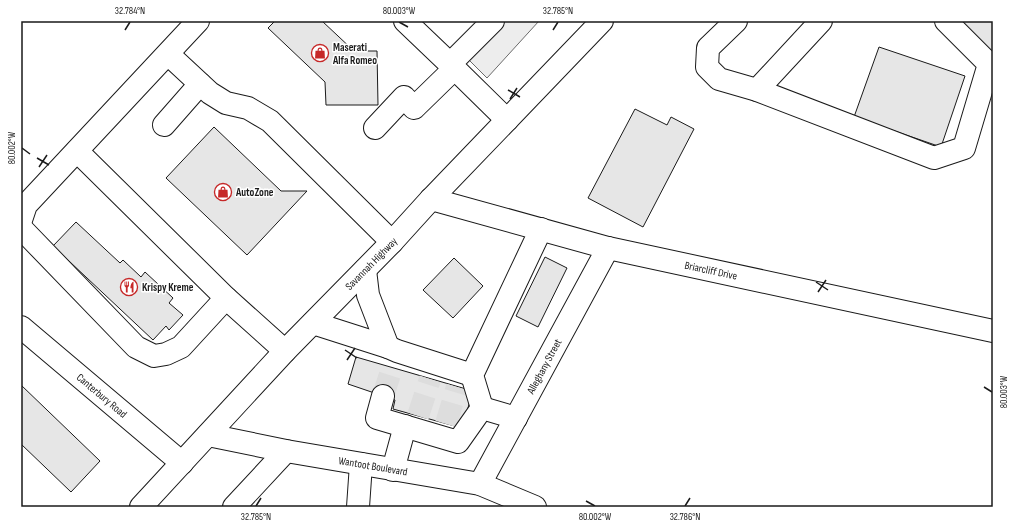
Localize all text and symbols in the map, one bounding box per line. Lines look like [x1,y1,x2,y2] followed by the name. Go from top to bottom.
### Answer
[115,5,145,17] text: 32.784°N
[383,5,416,17] text: 80.003°W
[543,5,573,17] text: 32.785°N
[332,41,377,67] place label: Maserati Alfa Romeo
[310,43,330,63] shop icon: Maserati Alfa Romeo
[6,131,18,164] text: 80.002°W
[213,182,233,202] shop icon: AutoZone
[235,186,274,199] place label: AutoZone
[342,234,400,292] street label: Savannah Highway
[683,258,738,282] street label: Briarcliff Drive
[119,277,139,297] restaurant icon: Krispy Kreme
[142,281,194,294] place label: Krispy Kreme
[523,336,564,397] street label: Alleghany Street
[74,370,130,421] street label: Canterbury Road
[998,375,1010,408] text: 80.003°W
[338,454,409,478] street label: Wantoot Boulevard
[241,511,271,523] text: 32.785°N
[579,511,612,523] text: 80.002°W
[670,511,700,523] text: 32.786°N

